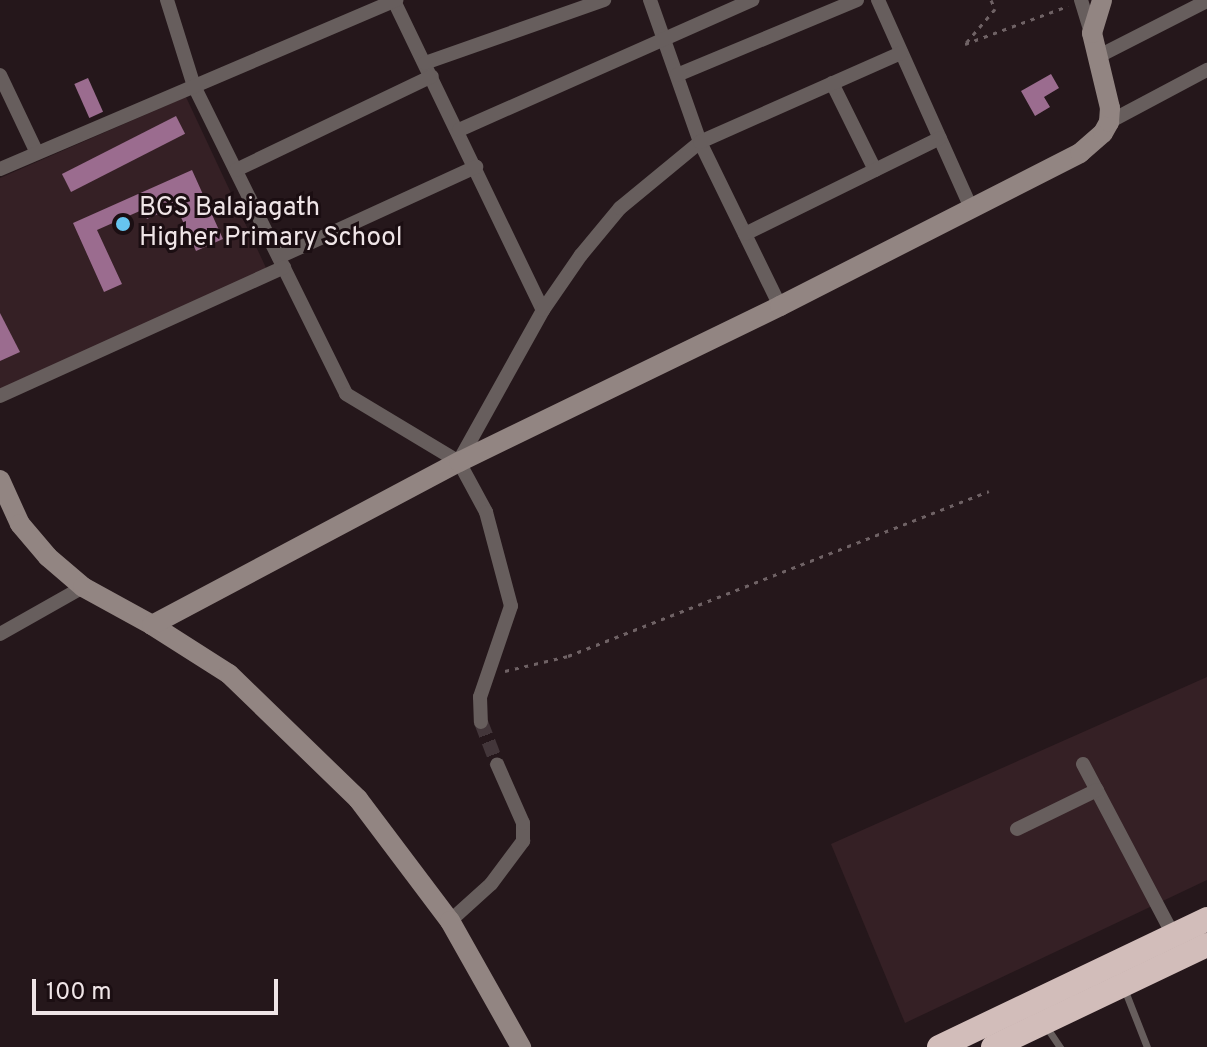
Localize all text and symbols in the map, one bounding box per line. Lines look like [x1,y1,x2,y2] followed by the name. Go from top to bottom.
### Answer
[139,193,403,254] place label: BGS Balajagath Higher Primary School
[114,215,132,233] marker: BGS Balajagath Higher Primary School
[36,963,282,1013] scale bar
[46,978,112,1008] text: 100 m

